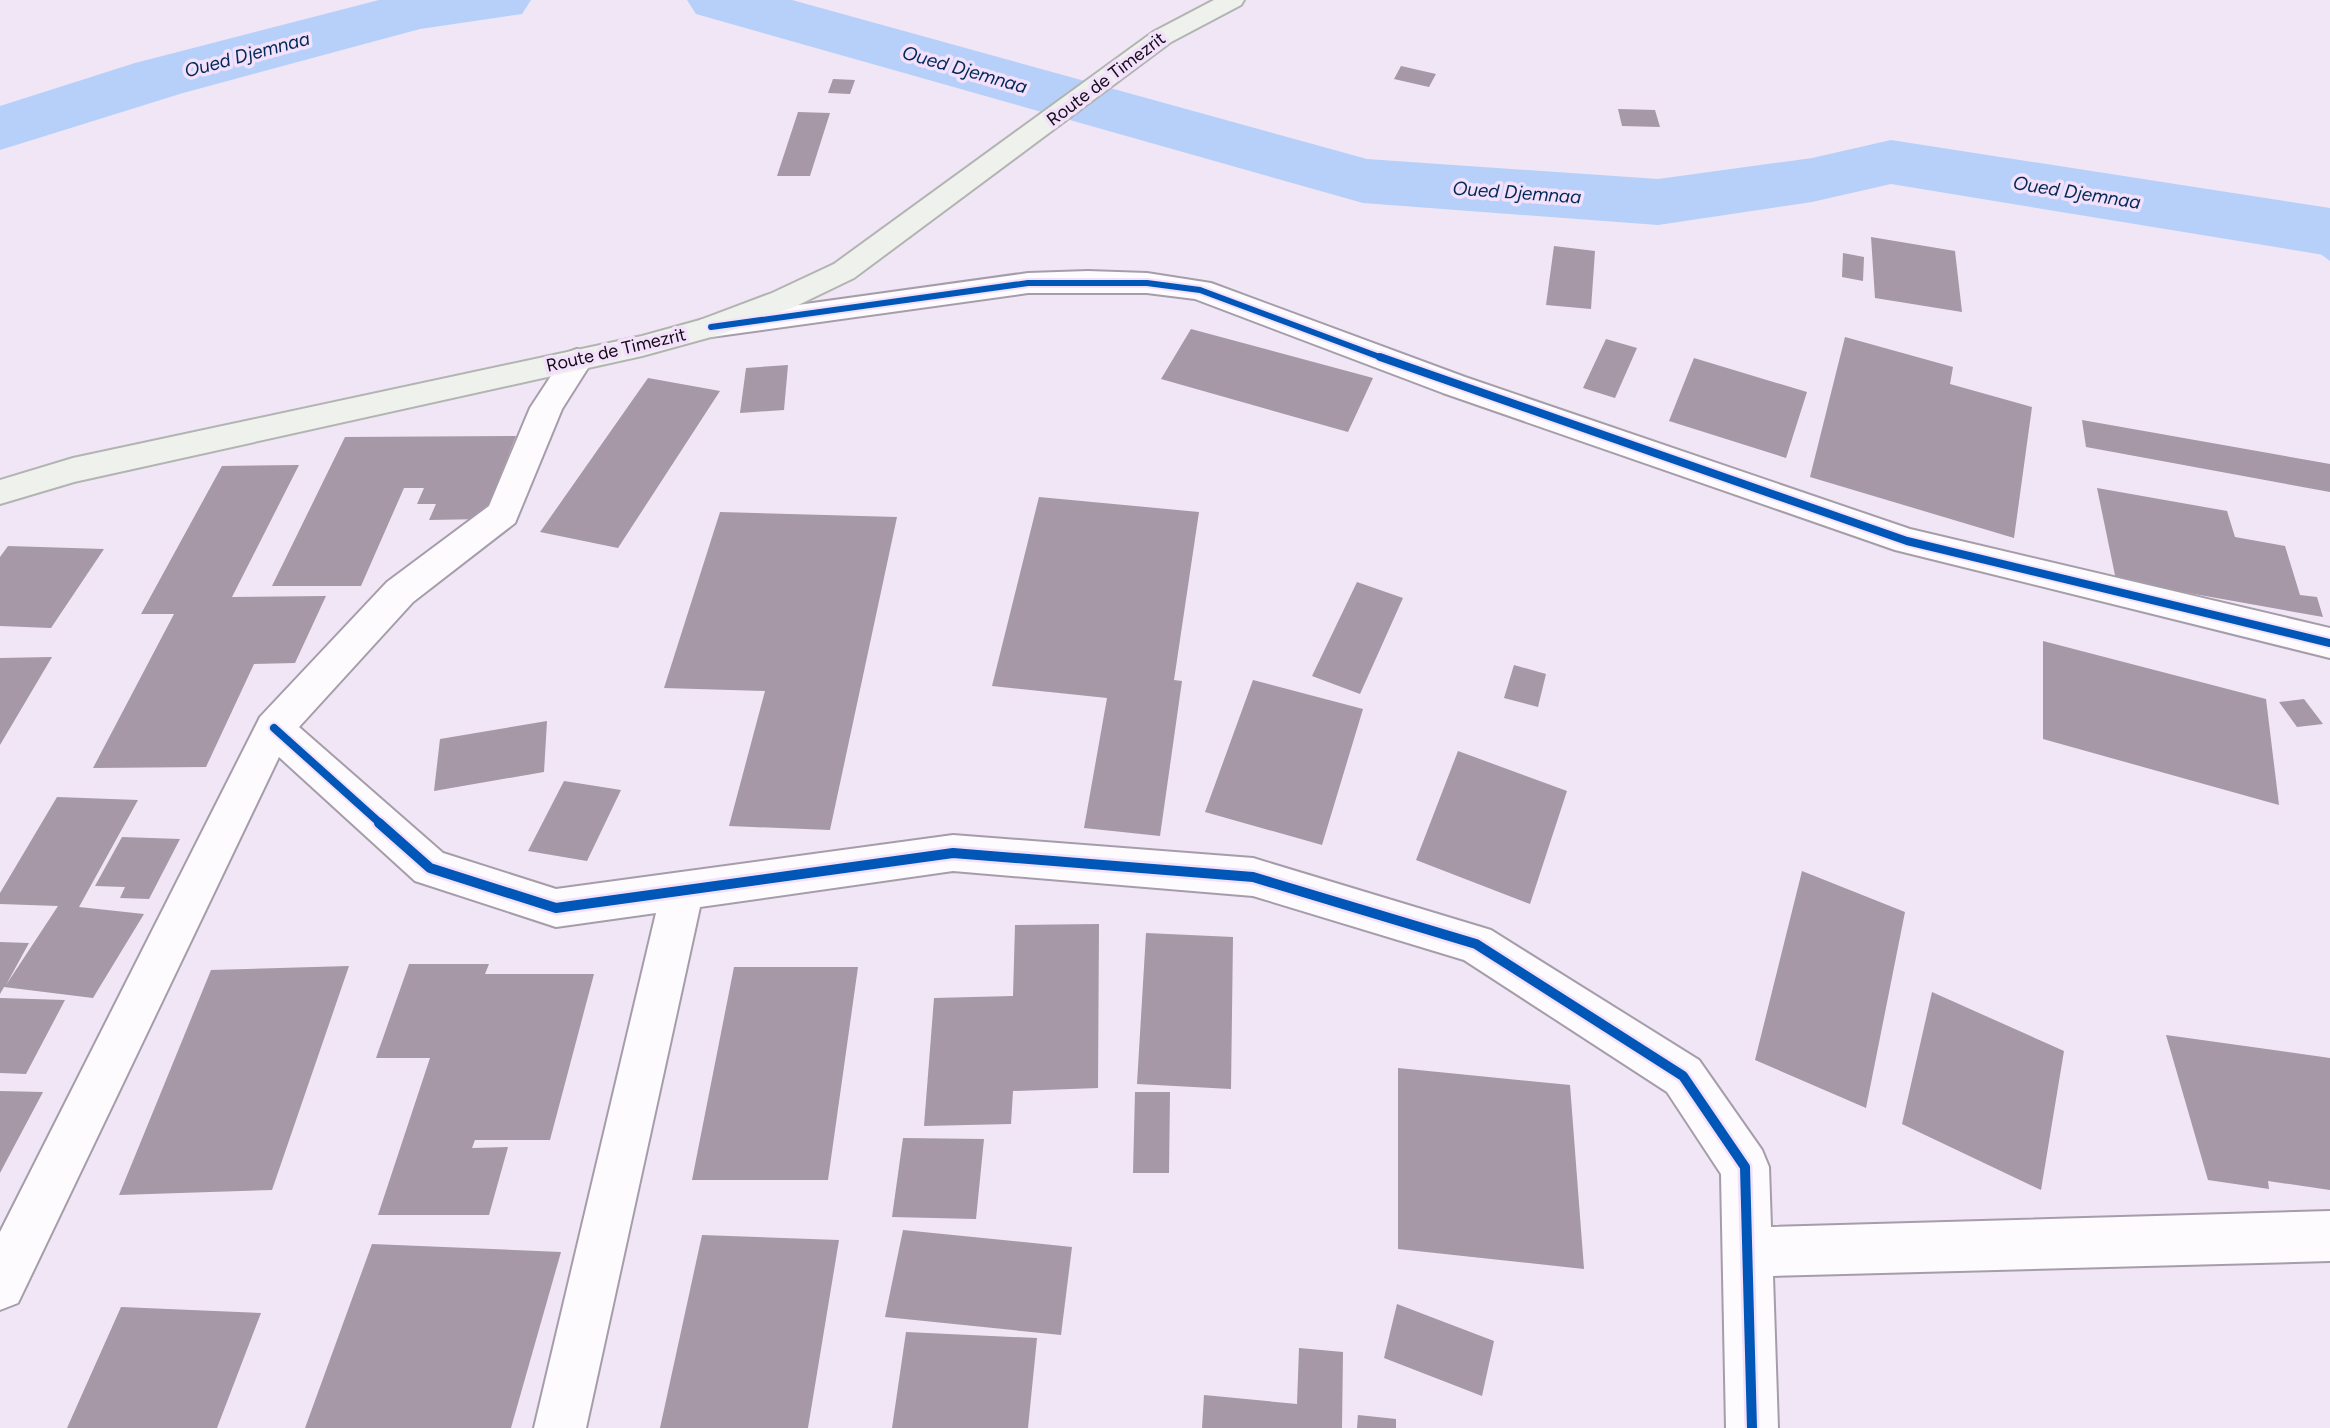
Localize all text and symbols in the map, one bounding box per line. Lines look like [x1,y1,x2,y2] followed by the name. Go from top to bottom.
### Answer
[182,27,312,82] water label: Oued Djemnaa
[1042,27,1170,131] street label: Route de Timezrit
[900,41,1030,98] water label: Oued Djemnaa
[2011,171,2142,214] water label: Oued Djemnaa
[1452,177,1582,208] water label: Oued Djemnaa
[544,323,688,377] street label: Route de Timezrit

